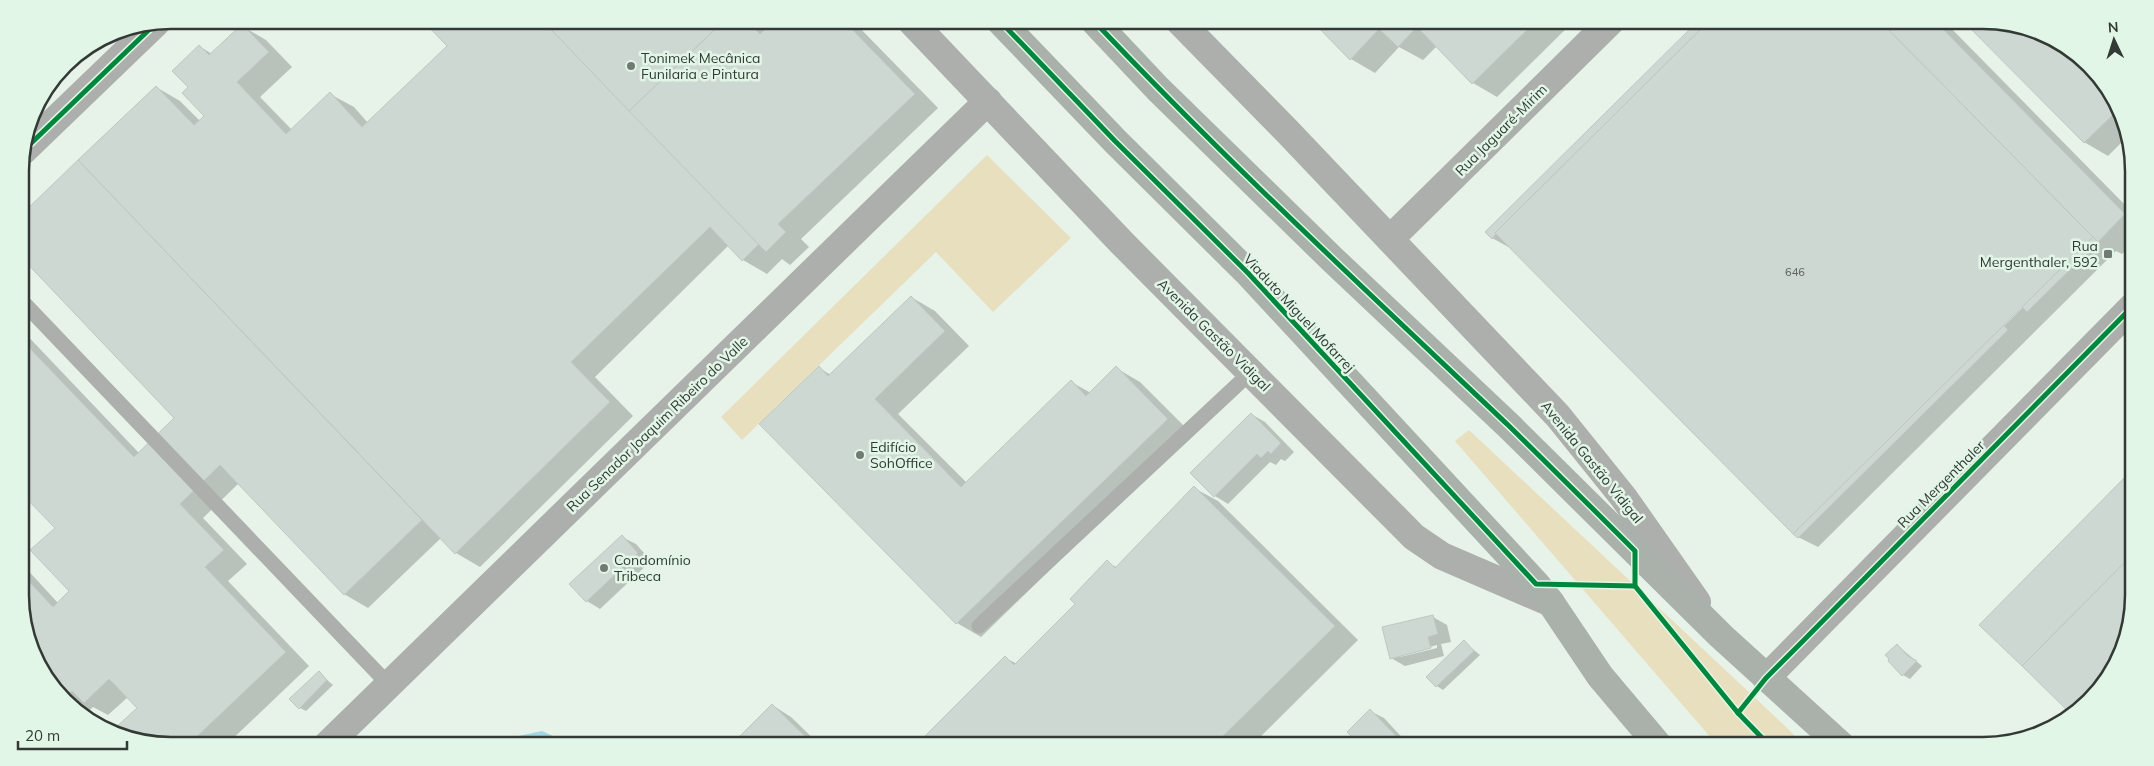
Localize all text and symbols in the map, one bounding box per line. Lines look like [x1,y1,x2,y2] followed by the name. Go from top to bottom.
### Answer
[2089,15,2139,65] north arrow
[2107,18,2119,36] text: N
[641,49,760,83] place label: Tonimek Mecânica Funilaria e Pintura
[625,60,637,72] marker: Tonimek Mecânica Funilaria e Pintura
[1451,80,1551,180] street label: Rua Jaguaré-Mirim
[1980,237,2098,271] place label: Rua Mergenthaler, 592
[2102,248,2114,260] marker: Rua Mergenthaler, 592
[1240,250,1358,376] street label: Viaduto Miguel Mofarrej
[1785,265,1805,279] house number: 646
[1154,275,1274,395] street label: Avenida Gastão Vidigal
[562,332,752,516] street label: Rua Senador Joaquim Ribeiro do Valle
[1537,397,1647,527] street label: Avenida Gastão Vidigal
[1894,436,1989,531] street label: Rua Mergenthaler
[870,438,933,472] place label: Edifício SohOffice
[854,449,866,461] marker: Edifício SohOffice
[614,551,691,585] place label: Condomínio Tribeca
[598,562,610,574] marker: Condomínio Tribeca
[18,718,126,750] scale bar
[25,726,60,745] text: 20 m

